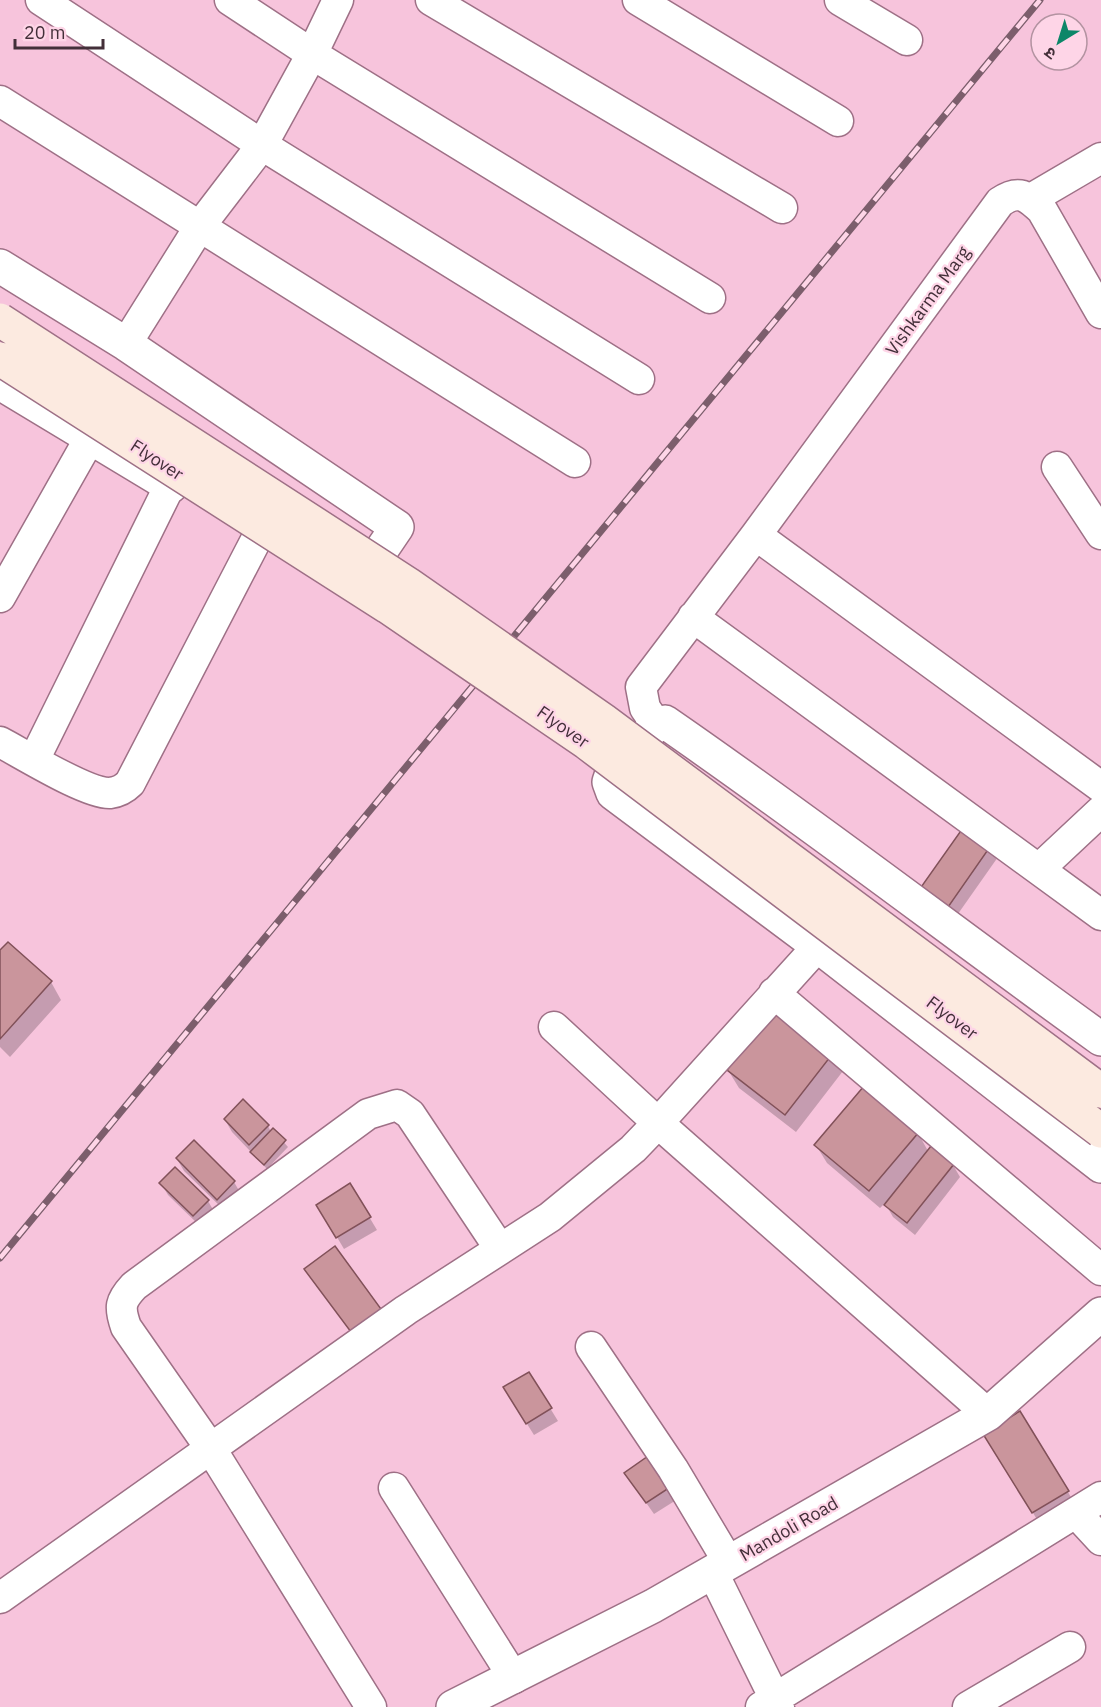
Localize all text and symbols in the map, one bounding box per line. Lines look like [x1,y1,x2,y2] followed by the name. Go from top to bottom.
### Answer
[15,12,104,50] scale bar
[1029,12,1089,72] north arrow
[24,21,66,44] text: 20 m
[1039,43,1060,65] text: उ
[880,241,975,360] street label: Vishkarma Marg
[126,434,189,485] street label: Flyover
[533,700,594,753] street label: Flyover
[922,991,983,1045] street label: Flyover
[735,1491,842,1566] street label: Mandoli Road

